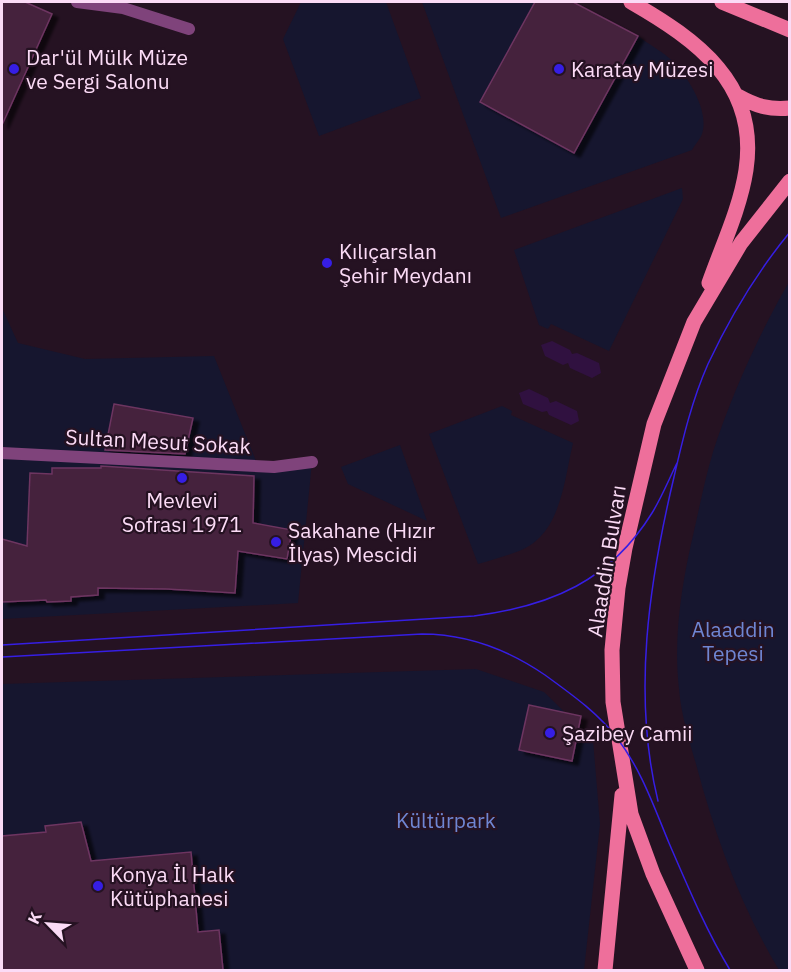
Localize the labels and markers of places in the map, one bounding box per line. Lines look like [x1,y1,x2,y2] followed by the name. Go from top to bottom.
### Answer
[26,43,188,95] place label: Dar'ül Mülk Müze ve Sergi Salonu
[571,55,714,83] place label: Karatay Müzesi
[7,62,21,76] marker: Dar'ül Mülk Müze ve Sergi Salonu
[552,62,566,76] marker: Karatay Müzesi
[339,237,472,289] place label: Kılıçarslan Şehir Meydanı
[320,256,334,270] marker: Kılıçarslan Şehir Meydanı
[175,471,189,485] marker: Mevlevi Sofrası 1971
[122,486,242,538] place label: Mevlevi Sofrası 1971
[288,516,435,568] place label: Sakahane (Hızır İlyas) Mescidi
[269,535,283,549] marker: Sakahane (Hızır İlyas) Mescidi
[562,719,693,747] place label: Şazibey Camii
[543,726,557,740] marker: Şazibey Camii
[110,860,235,912] place label: Konya İl Halk Kütüphanesi
[91,879,105,893] marker: Konya İl Halk Kütüphanesi

